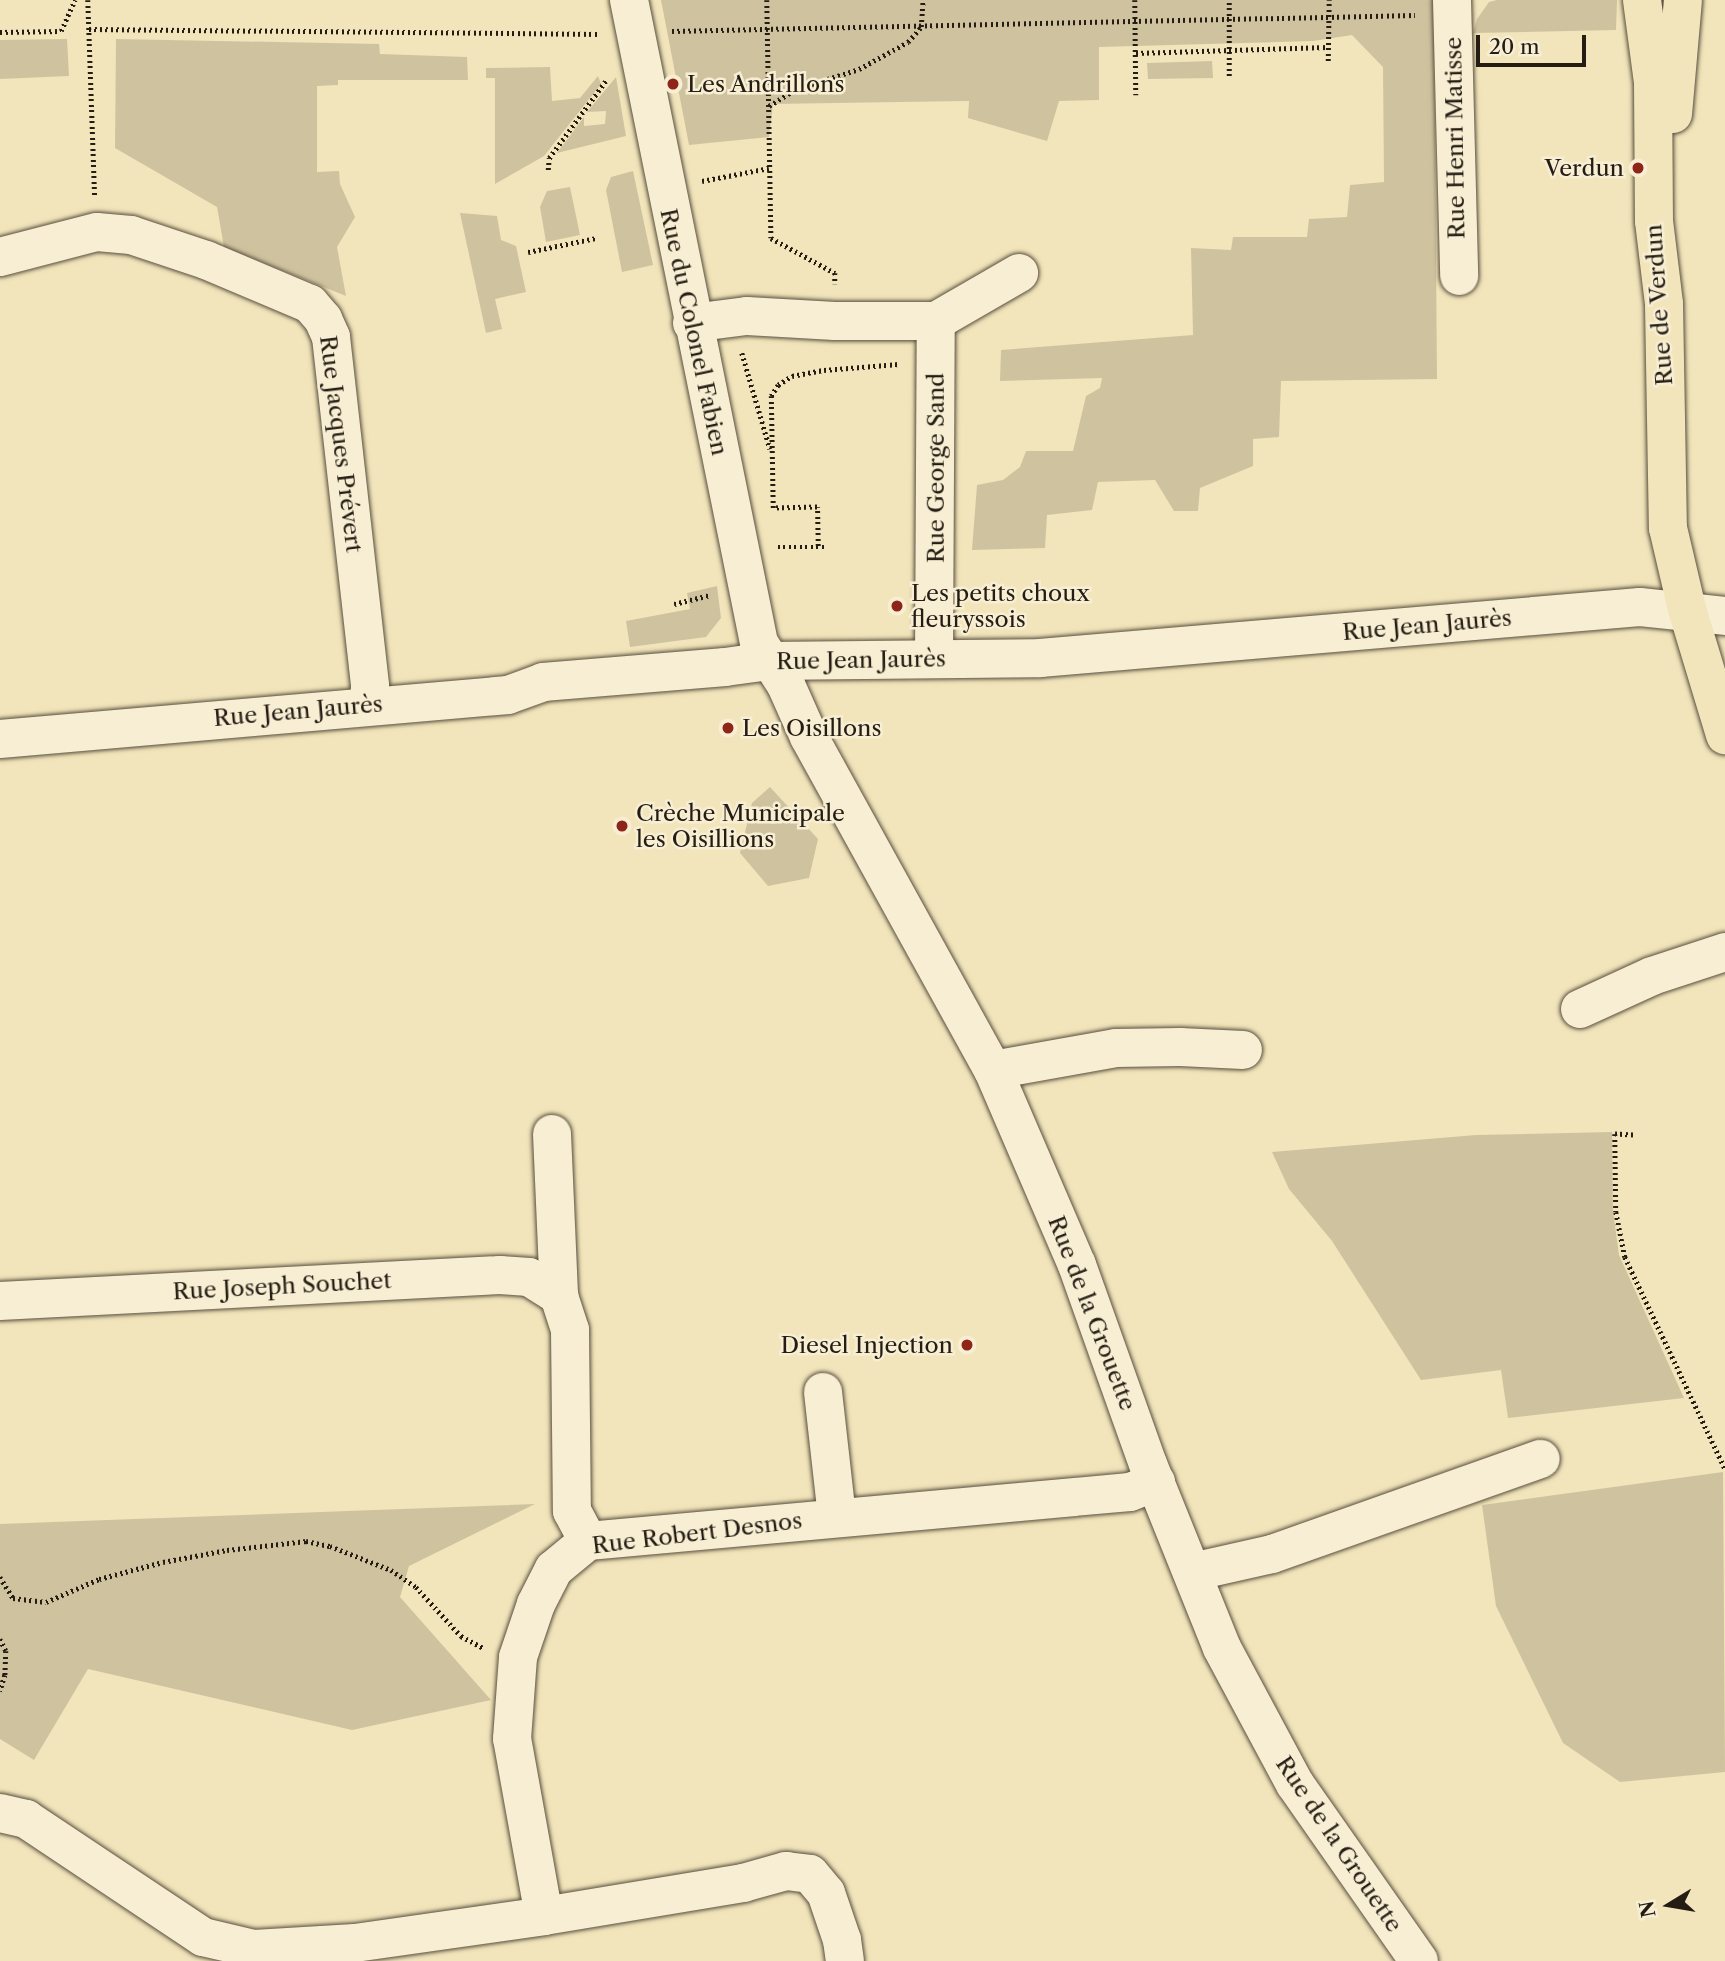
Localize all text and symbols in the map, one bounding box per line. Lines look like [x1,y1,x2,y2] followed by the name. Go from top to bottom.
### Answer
[1480,21,1590,65] scale bar
[1489,34,1540,59] text: 20 m
[1439,37,1471,239] street label: Rue Henri Matisse
[687,70,845,98] place label: Les Andrillons
[665,76,681,92] marker: Les Andrillons
[1545,154,1624,182] place label: Verdun
[1630,160,1646,176] marker: Verdun
[654,206,734,458] street label: Rue du Colonel Fabien
[1640,223,1678,387] street label: Rue de Verdun
[314,334,368,554] street label: Rue Jacques Prévert
[922,373,950,563] street label: Rue George Sand
[911,579,1090,633] place label: Les petits choux fleuryssois
[889,598,905,614] marker: Les petits choux fleuryssois
[1341,604,1513,646] street label: Rue Jean Jaurès
[776,645,946,675] street label: Rue Jean Jaurès
[212,690,384,732] street label: Rue Jean Jaurès
[742,714,881,742] place label: Les Oisillons
[720,720,736,736] marker: Les Oisillons
[636,799,845,853] place label: Crèche Municipale les Oisillions
[614,818,630,834] marker: Crèche Municipale les Oisillions
[1042,1212,1142,1414] street label: Rue de la Grouette
[172,1266,392,1306] street label: Rue Joseph Souchet
[780,1331,953,1359] place label: Diesel Injection
[959,1337,975,1353] marker: Diesel Injection
[590,1506,804,1560] street label: Rue Robert Desnos
[1270,1751,1408,1937] street label: Rue de la Grouette
[1634,1870,1704,1940] north arrow
[1635,1899,1661,1919] text: N

